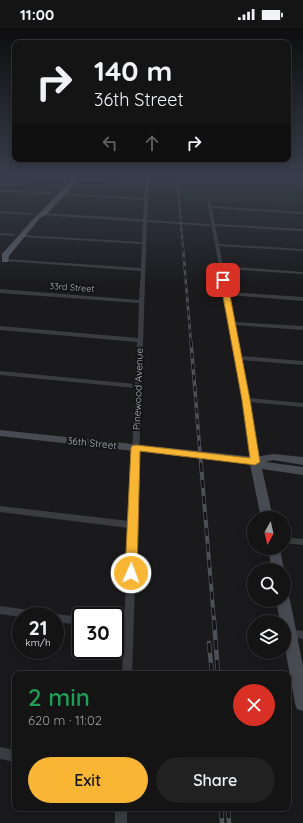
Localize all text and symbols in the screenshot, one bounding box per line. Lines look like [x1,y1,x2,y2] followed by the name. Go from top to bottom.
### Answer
[20,5,54,24] text: 11:00
[94,53,172,88] text: 140 m
[28,56,80,108] icon: right
[94,88,184,111] text: 36th Street
[99,132,121,154] icon: left
[141,132,163,154] icon: ahead
[183,132,205,154] icon: right
[206,263,240,297] pin
[212,269,234,291] icon: arrive
[49,280,95,294] street label: 33rd Street
[130,347,146,430] street label: Pinewood Avenue
[67,434,118,452] street label: 36th Street
[247,511,291,555] north arrow
[247,511,291,659] map controls
[110,552,152,594] position arrow
[247,563,291,607] button: search
[72,607,124,659] speed limit sign: 30
[28,615,48,640] text: 21
[247,615,291,659] button: layers
[25,636,51,649] text: km/h
[28,682,90,712] text: 2 min
[233,684,275,726] button: close
[28,712,102,728] text: 620 m · 11:02
[28,757,148,803] button: Exit
[156,757,275,803] button: Share

